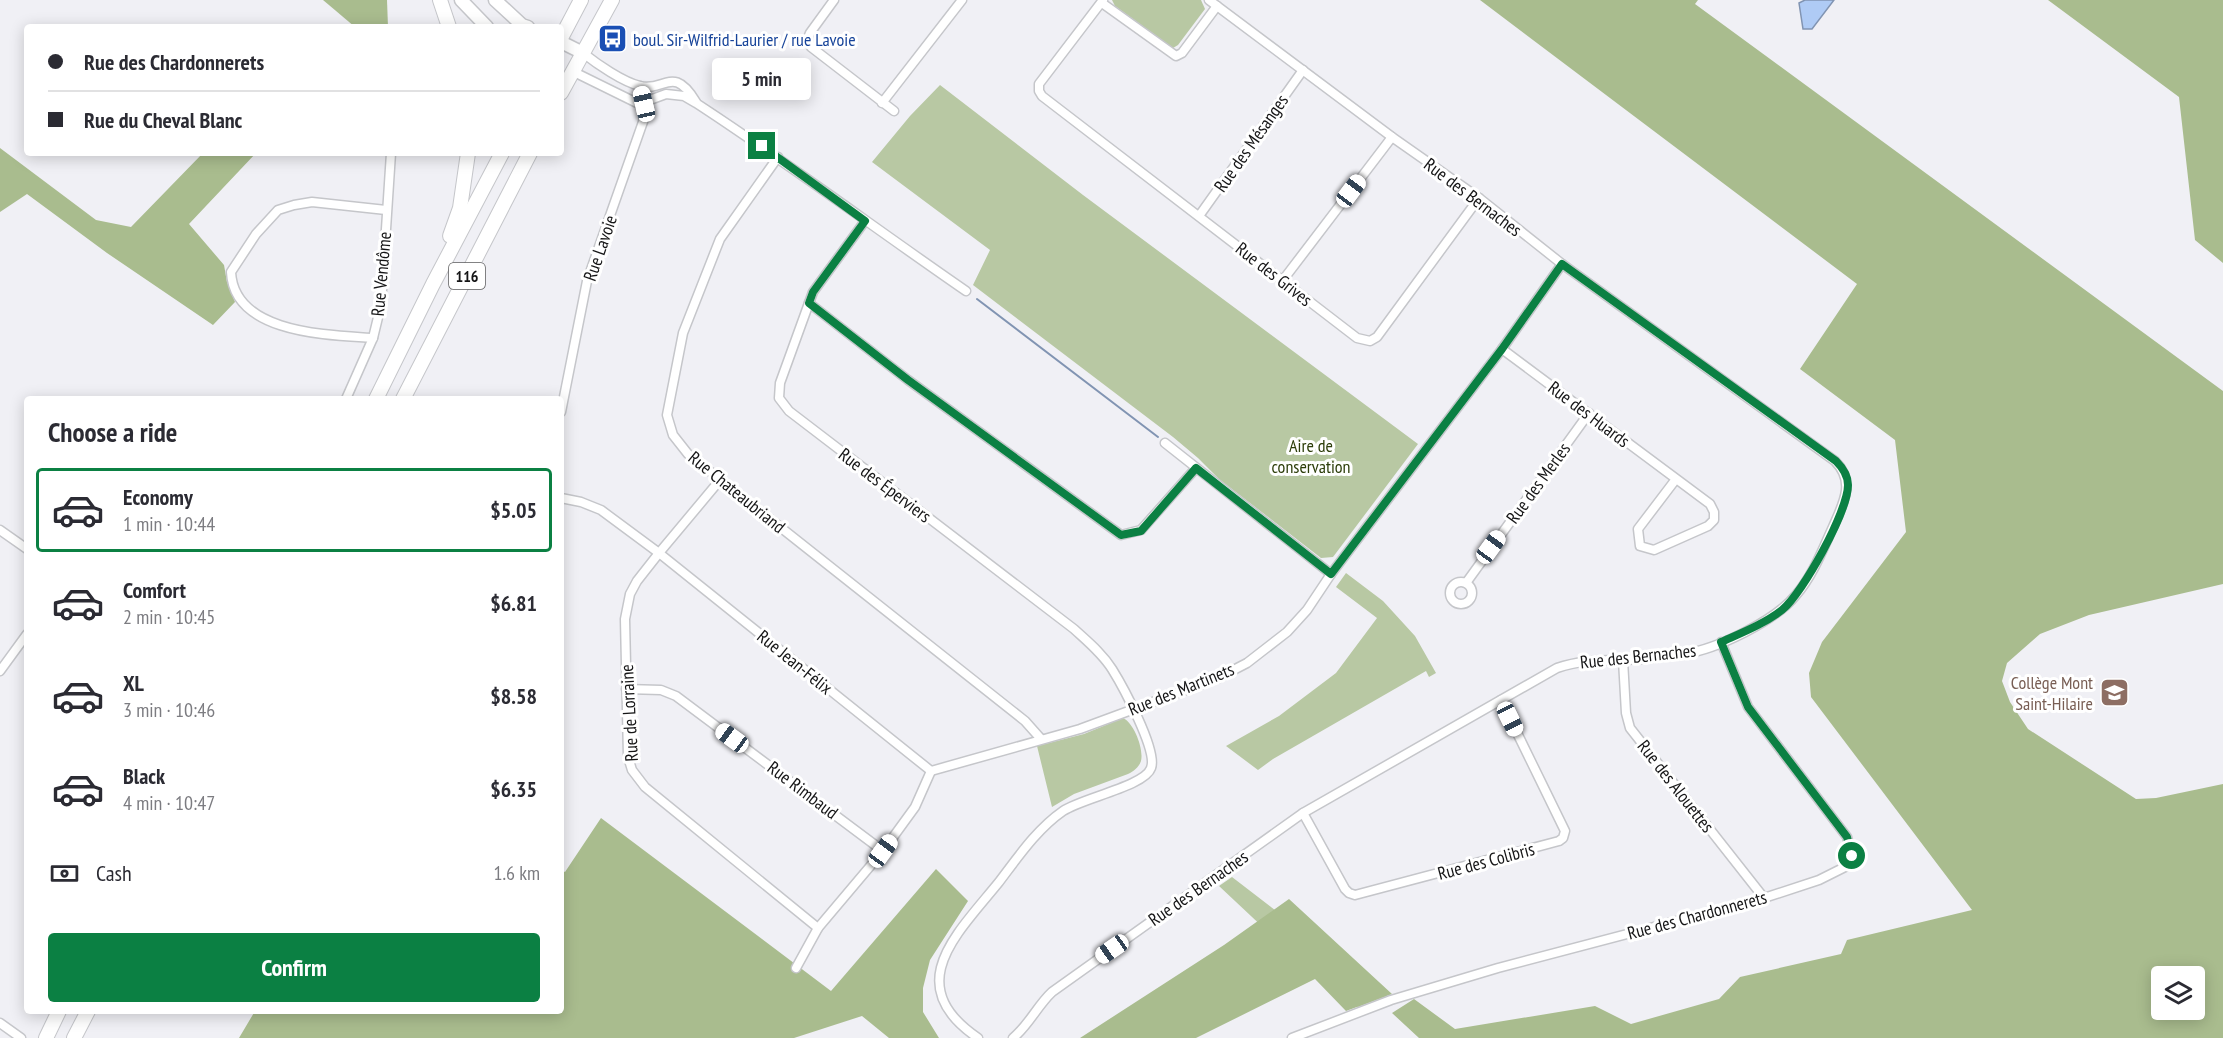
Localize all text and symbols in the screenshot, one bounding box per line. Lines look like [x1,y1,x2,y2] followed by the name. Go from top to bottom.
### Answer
[596,23,628,55] bus stop icon: boul. Sir-Wilfrid-Laurier / rue Lavoie
[633,28,856,51] place label: boul. Sir-Wilfrid-Laurier / rue Lavoie
[84,48,264,76] text: Rue des Chardonnerets
[712,59,812,101] callout: 5 min
[741,66,782,92] text: 5 min
[631,84,657,124] car
[1209,90,1293,196] street label: Rue des Mésanges
[84,106,242,134] text: Rue du Cheval Blanc
[748,132,775,159] route end
[1420,153,1526,241] street label: Rue des Bernaches
[1333,171,1369,211] car
[578,212,622,284] street label: Rue Lavoie
[366,231,396,317] street label: Rue Vendôme
[1231,237,1317,311] street label: Rue des Grives
[449,263,485,289] road number: 116
[1544,376,1634,452] street label: Rue des Huards
[48,415,177,449] text: Choose a ride
[1272,434,1350,478] park label: Aire de conservation
[1501,438,1575,528] street label: Rue des Merles
[834,443,936,527] street label: Rue des Éperviers
[684,446,790,538] street label: Rue Chateaubriand
[51,483,105,537] icon: car
[123,483,193,511] text: Economy
[490,496,537,524] text: $5.05
[123,511,215,537] text: 1 min · 10:44
[1473,527,1509,567] car
[51,576,105,630] icon: car
[123,576,186,604] text: Comfort
[490,589,537,617] text: $6.81
[123,604,215,630] text: 2 min · 10:45
[753,625,838,700] street label: Rue Jean-Félix
[1579,638,1697,674] street label: Rue des Bernaches
[1125,657,1237,721] street label: Rue des Martinets
[615,664,643,762] street label: Rue de Lorraine
[51,669,105,723] icon: car
[123,669,144,697] text: XL
[2011,671,2093,715] place label: Collège Mont Saint-Hilaire
[2098,676,2130,708] school or university icon: Collège Mont Saint-Hilaire
[490,682,537,710] text: $8.58
[123,697,215,723] text: 3 min · 10:46
[1494,699,1526,739] car
[712,720,752,756] car
[1633,735,1719,837] street label: Rue des Alouettes
[763,756,843,824] street label: Rue Rimbaud
[51,762,105,816] icon: car
[123,762,165,790] text: Black
[490,775,537,803] text: $6.35
[123,790,215,816] text: 4 min · 10:47
[865,831,901,871] car
[1435,837,1537,885] street label: Rue des Colibris
[1838,842,1865,869] route start
[1144,845,1252,931] street label: Rue des Bernaches
[48,857,81,890] icon: cash
[96,859,132,887] text: Cash
[493,860,540,886] text: 1.6 km
[1625,885,1769,945] street label: Rue des Chardonnerets
[1092,931,1132,967] car
[48,933,540,1002] button: Confirm
[2151,966,2205,1020] map controls
[2151,966,2205,1020] button: layers

